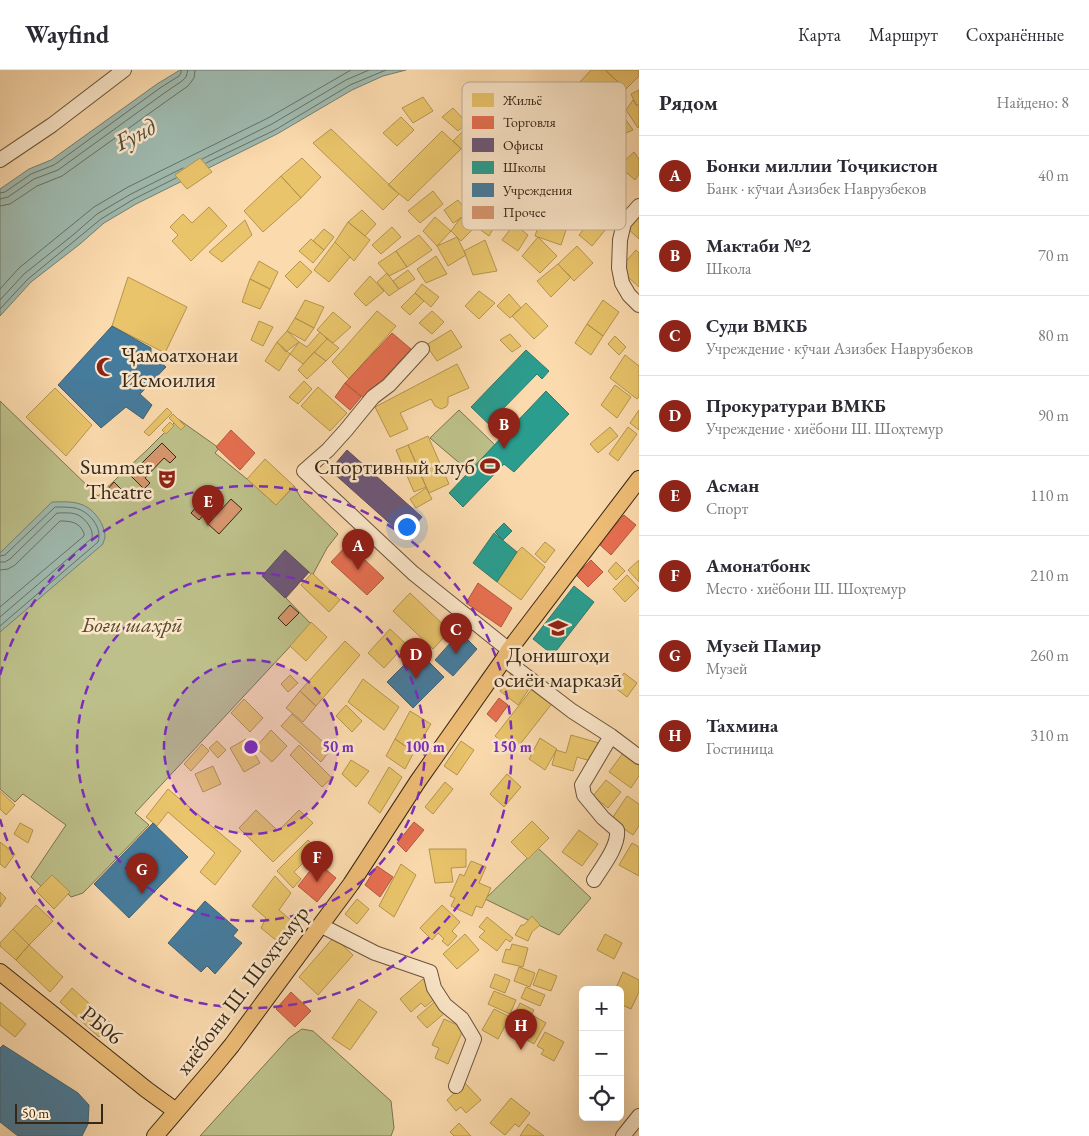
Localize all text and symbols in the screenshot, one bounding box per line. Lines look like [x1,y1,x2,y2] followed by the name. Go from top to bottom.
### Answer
[25,19,109,50] text: Wayfind
[798,23,841,46] text: Карта
[869,23,938,46] text: Маршрут
[966,23,1064,46] text: Сохранённые
[462,82,626,230] legend
[659,89,718,116] text: Рядом
[502,91,543,109] text: Жильё
[997,92,1069,113] text: Найдено: 8
[108,110,161,158] water label: Ғунд
[503,113,556,131] text: Торговля
[503,136,544,154] text: Офисы
[706,153,938,178] text: Бонки миллии Тоҷикистон
[503,158,546,176] text: Школы
[669,165,681,186] text: A
[1038,165,1069,186] text: 40 m
[706,178,926,199] text: Банк · кӯчаи Азизбек Наврузбеков
[502,181,572,199] text: Учреждения
[503,203,546,221] text: Прочее
[706,233,811,258] text: Мактаби №2
[670,245,680,266] text: B
[1038,245,1069,266] text: 70 m
[706,258,751,279] text: Школа
[706,313,808,338] text: Суди ВМКБ
[669,325,681,346] text: C
[1038,325,1069,346] text: 80 m
[706,338,973,359] text: Учреждение · кӯчаи Азизбек Наврузбеков
[121,340,239,394] place label: Ҷамоатхонаи Исмоилия
[95,356,117,378] mosque icon: Ҷамоатхонаи Исмоилия
[706,393,886,418] text: Прокуратураи ВМКБ
[669,405,681,426] text: D
[1038,405,1069,426] text: 90 m
[488,408,520,449] pin: B
[706,418,943,439] text: Учреждение · хиёбони Ш. Шоҳтемур
[80,452,153,506] place label: Summer Theatre
[314,452,475,481] place label: Спортивный клуб
[479,455,501,477] sports icon: Спортивный клуб
[156,468,178,490] theatre icon: Summer Theatre
[706,473,759,498] text: Асман
[192,485,224,526] pin: E
[670,485,680,506] text: E
[1030,485,1069,506] text: 110 m
[706,498,748,519] text: Спорт
[394,514,420,540] your location
[342,529,374,570] pin: A
[706,553,810,578] text: Амонатбонк
[671,565,679,586] text: F
[1030,565,1069,586] text: 210 m
[706,578,906,599] text: Место · хиёбони Ш. Шоҳтемур
[80,610,183,639] park label: Боғи шаҳрӣ
[440,613,472,654] pin: C
[547,617,569,639] school or university icon: Донишгоҳи осиёи марказӣ
[706,633,821,658] text: Музей Памир
[400,638,432,679] pin: D
[494,640,623,694] place label: Донишгоҳи осиёи марказӣ
[669,645,681,666] text: G
[1030,645,1069,666] text: 260 m
[706,658,747,679] text: Музей
[706,713,778,738] text: Тахмина
[669,725,681,746] text: H
[1030,725,1069,746] text: 310 m
[322,737,354,756] text: 50 m
[405,737,445,756] text: 100 m
[492,737,532,756] text: 150 m
[242,738,260,756] centre of rings
[706,738,774,759] text: Гостиница
[301,841,333,882] pin: F
[126,853,158,894] pin: G
[169,899,315,1081] street label: хиёбони Ш. Шоҳтемур
[579,986,624,1121] map controls
[579,986,624,1031] button: +
[75,999,129,1051] street label: РБ06
[505,1009,537,1050] pin: H
[579,1031,624,1076] button: −
[579,1076,624,1121] button: locate
[15,1101,102,1124] scale bar
[22,1104,49,1122] text: 50 m

